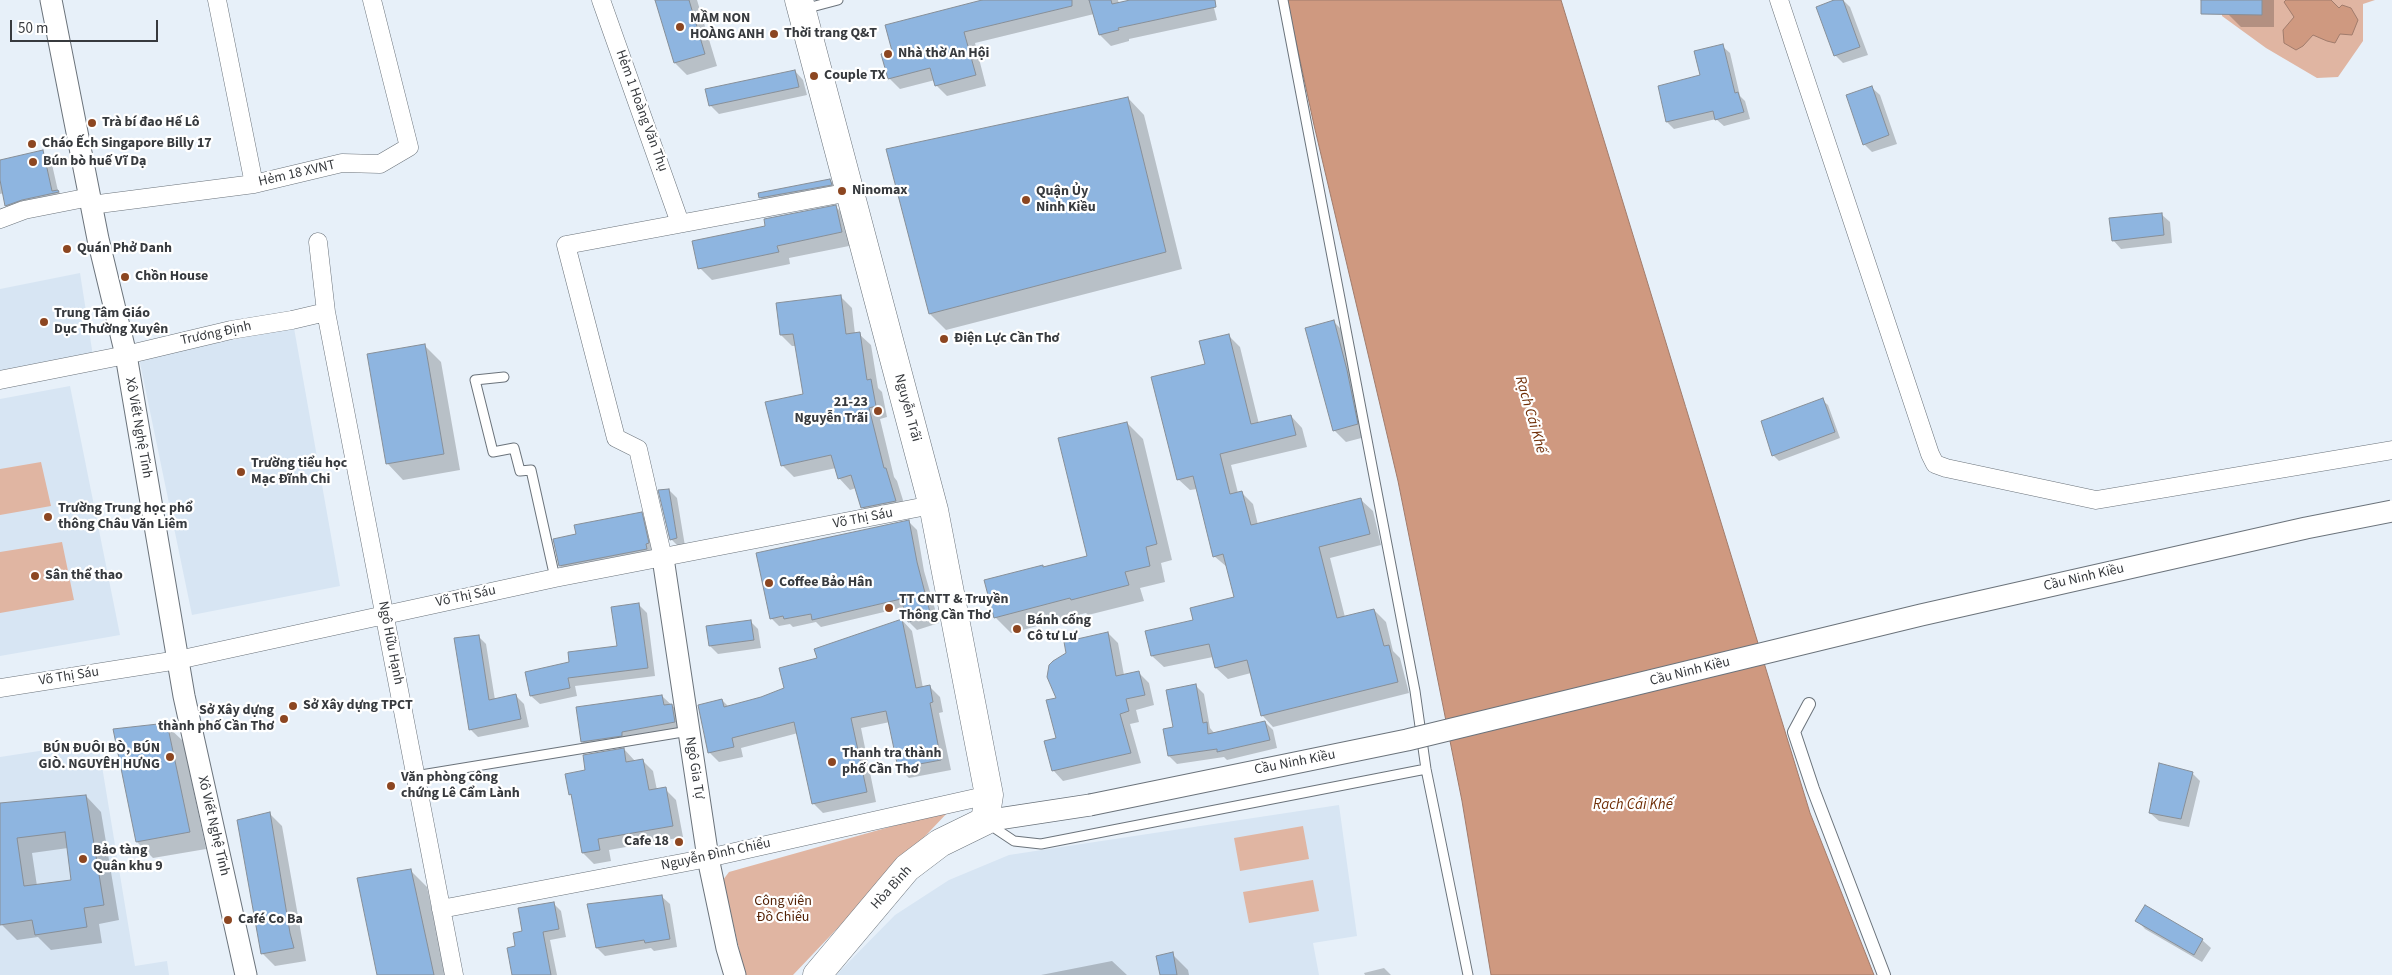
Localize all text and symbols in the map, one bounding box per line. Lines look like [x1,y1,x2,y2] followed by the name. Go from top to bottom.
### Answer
[12,10,160,42] scale bar
[690,11,765,44] place label: MẦM NON HOÀNG ANH
[18,18,48,39] text: 50 m
[674,21,686,33] marker: MẦM NON HOÀNG ANH
[784,26,877,42] place label: Thời trang Q&T
[768,28,780,40] marker: Thời trang Q&T
[898,46,989,62] place label: Nhà thờ An Hội
[611,48,671,174] street label: Hẻm 1 Hoàng Văn Thụ
[882,48,894,60] marker: Nhà thờ An Hội
[824,68,885,84] place label: Couple TX
[808,70,820,82] marker: Couple TX
[102,115,200,131] place label: Trà bí đao Hế Lô
[86,117,98,129] marker: Trà bí đao Hế Lô
[42,136,212,152] place label: Cháo Ếch Singapore Billy 17
[26,138,38,150] marker: Cháo Ếch Singapore Billy 17
[43,154,146,170] place label: Bún bò huế Vĩ Dạ
[27,156,39,168] marker: Bún bò huế Vĩ Dạ
[257,157,337,191] street label: Hẻm 18 XVNT
[852,183,908,199] place label: Ninomax
[1036,184,1096,216] place label: Quận Ủy Ninh Kiều
[836,185,848,197] marker: Ninomax
[1020,194,1032,206] marker: Quận Ủy Ninh Kiều
[77,241,172,257] place label: Quán Phở Danh
[61,243,73,255] marker: Quán Phở Danh
[135,269,208,285] place label: Chồn House
[119,271,131,283] marker: Chồn House
[54,306,168,338] place label: Trung Tâm Giáo Dục Thường Xuyên
[38,316,50,328] marker: Trung Tâm Giáo Dục Thường Xuyên
[179,318,253,350] street label: Trương Định
[954,331,1059,347] place label: Điện Lực Cần Thơ
[938,333,950,345] marker: Điện Lực Cần Thơ
[890,372,924,444] street label: Nguyễn Trãi
[1510,374,1550,456] water label: Rạch Cái Khế
[121,376,155,480] street label: Xô Viết Nghệ Tĩnh
[794,395,868,428] place label: 21-23 Nguyễn Trãi
[872,405,884,417] marker: 21-23 Nguyễn Trãi
[251,456,347,488] place label: Trường tiểu học Mạc Đĩnh Chi
[235,466,247,478] marker: Trường tiểu học Mạc Đĩnh Chi
[58,501,193,534] place label: Trường Trung học phổ thông Châu Văn Liêm
[832,505,894,533] street label: Võ Thị Sáu
[42,511,54,523] marker: Trường Trung học phổ thông Châu Văn Liêm
[2042,561,2126,595] street label: Cầu Ninh Kiều
[45,568,123,584] place label: Sân thể thao
[29,570,41,582] marker: Sân thể thao
[779,575,872,591] place label: Coffee Bảo Hân
[763,577,775,589] marker: Coffee Bảo Hân
[434,582,498,612] street label: Võ Thị Sáu
[899,592,1008,624] place label: TT CNTT & Truyền Thông Cần Thơ
[374,600,406,686] street label: Ngô Hữu Hạnh
[883,602,895,614] marker: TT CNTT & Truyền Thông Cần Thơ
[1027,613,1091,646] place label: Bánh cống Cô tư Lư
[1011,623,1023,635] marker: Bánh cống Cô tư Lư
[1648,654,1732,690] street label: Cầu Ninh Kiều
[38,664,100,690] street label: Võ Thị Sáu
[303,698,413,714] place label: Sở Xây dựng TPCT
[287,700,299,712] marker: Sở Xây dựng TPCT
[158,703,274,736] place label: Sở Xây dựng thành phố Cần Thơ
[278,713,290,725] marker: Sở Xây dựng thành phố Cần Thơ
[681,736,707,800] street label: Ngô Gia Tự
[38,741,160,774] place label: BÚN ĐUÔI BÒ, BÚN GIÒ. NGUYÊH HƯNG
[842,746,941,779] place label: Thanh tra thành phố Cần Thơ
[1253,747,1337,779] street label: Cầu Ninh Kiều
[164,751,176,763] marker: BÚN ĐUÔI BÒ, BÚN GIÒ. NGUYÊH HƯNG
[826,756,838,768] marker: Thanh tra thành phố Cần Thơ
[401,770,520,802] place label: Văn phòng công chứng Lê Cẩm Lành
[193,774,233,878] street label: Xô Viết Nghệ Tĩnh
[385,780,397,792] marker: Văn phòng công chứng Lê Cẩm Lành
[1593,797,1673,815] water label: Rạch Cái Khế
[624,834,669,850] place label: Cafe 18
[660,835,772,875] street label: Nguyễn Đình Chiểu
[673,836,685,848] marker: Cafe 18
[93,843,163,876] place label: Bảo tàng Quân khu 9
[77,853,89,865] marker: Bảo tàng Quân khu 9
[868,863,916,913] street label: Hòa Bình
[754,894,812,926] park label: Công viên Đồ Chiểu
[238,912,303,928] place label: Café Co Ba
[222,914,234,926] marker: Café Co Ba

